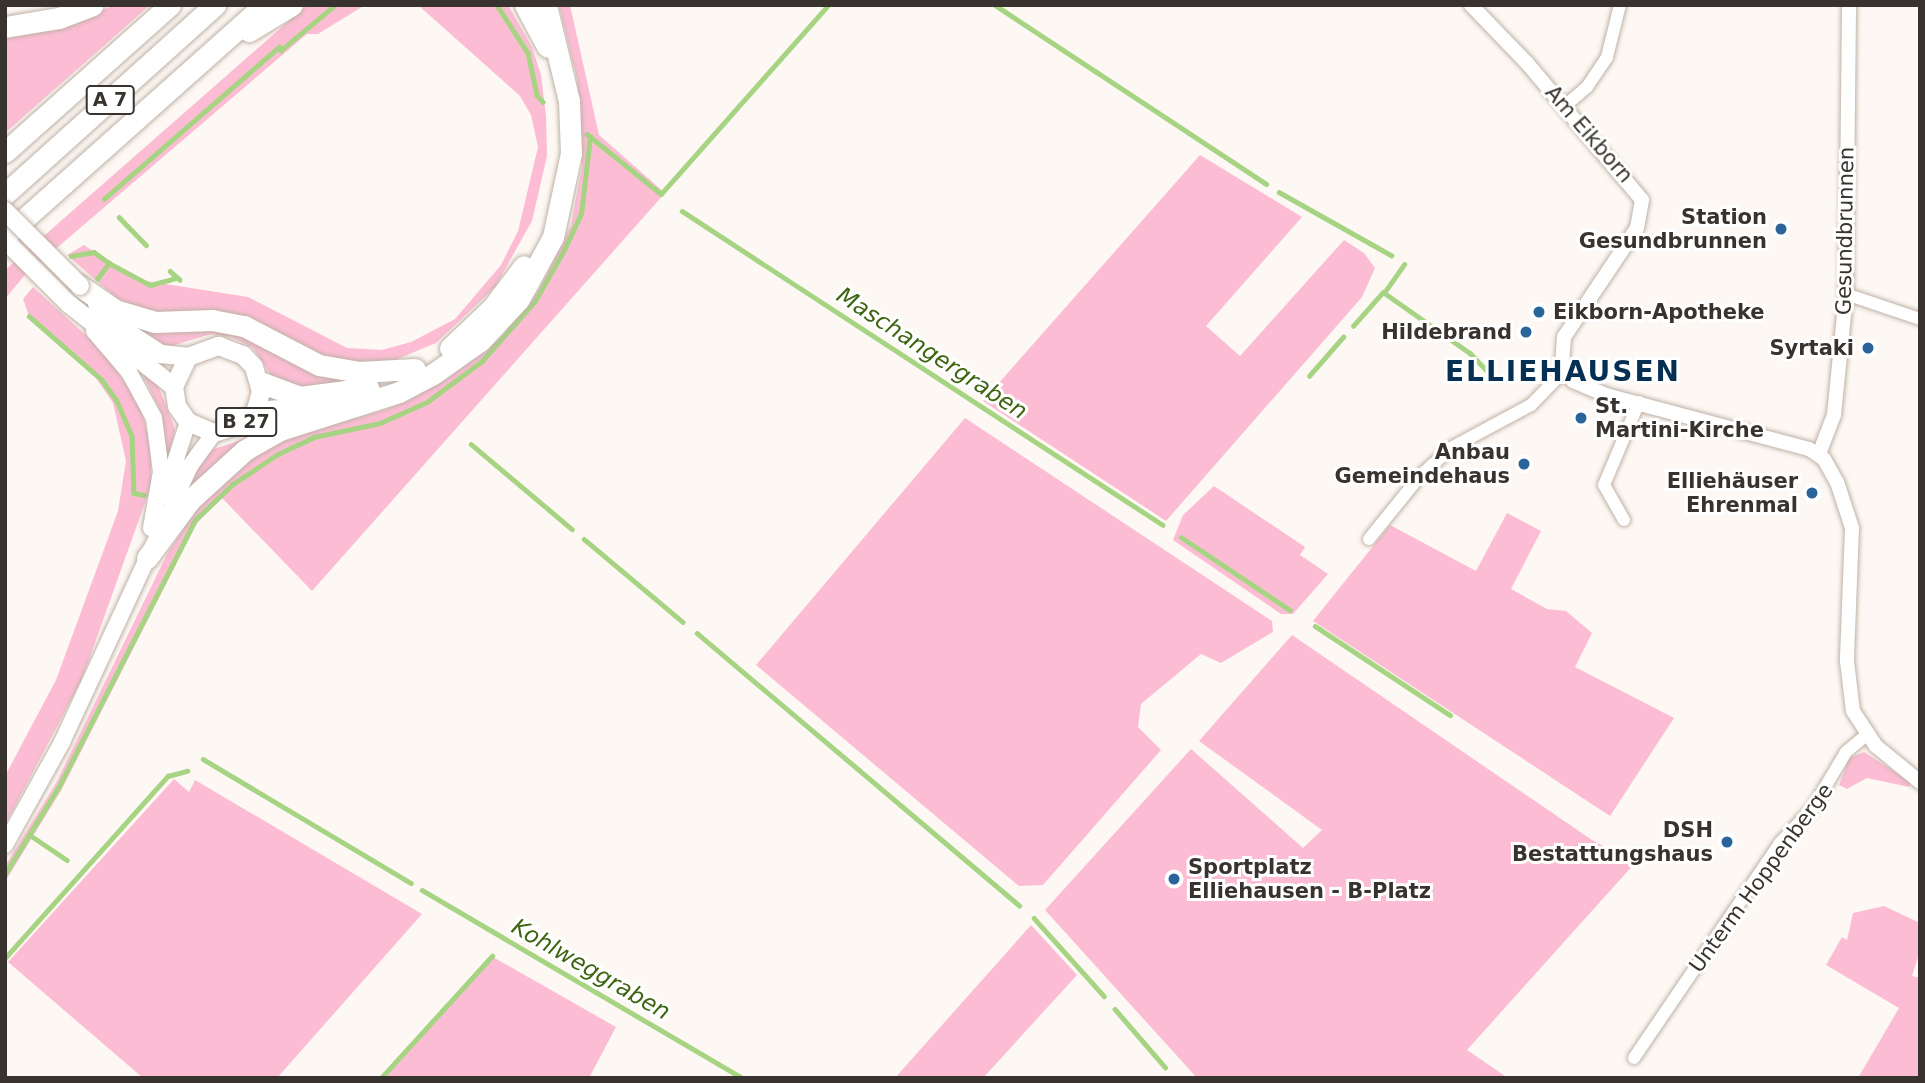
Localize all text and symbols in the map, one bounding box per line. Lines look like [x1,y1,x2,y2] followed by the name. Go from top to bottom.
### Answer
[1540,80,1638,188] street label: Am Eikborn
[86,85,134,116] road number: A 7
[1831,147,1859,315] street label: Gesundbrunnen
[1579,204,1767,254] place label: Station Gesundbrunnen
[1773,221,1789,237] marker: Station Gesundbrunnen
[832,281,1032,425] water label: Maschangergraben
[1553,299,1765,325] place label: Eikborn-Apotheke
[1531,304,1547,320] marker: Eikborn-Apotheke
[1381,319,1512,345] place label: Hildebrand
[1518,324,1534,340] marker: Hildebrand
[1769,335,1854,361] place label: Syrtaki
[1860,340,1876,356] marker: Syrtaki
[1446,355,1680,389] district label: ELLIEHAUSEN
[1595,393,1764,443] place label: St. Martini-Kirche
[215,406,278,438] road number: B 27
[1573,410,1589,426] marker: St. Martini-Kirche
[1334,439,1510,489] place label: Anbau Gemeindehaus
[1516,456,1532,472] marker: Anbau Gemeindehaus
[1667,468,1798,518] place label: Elliehäuser Ehrenmal
[1804,485,1820,501] marker: Elliehäuser Ehrenmal
[1684,779,1838,977] street label: Unterm Hoppenberge
[1512,817,1713,867] place label: DSH Bestattungshaus
[1719,834,1735,850] marker: DSH Bestattungshaus
[1188,854,1431,904] place label: Sportplatz Elliehausen - B-Platz
[1166,871,1182,887] marker: Sportplatz Elliehausen - B-Platz
[507,912,675,1026] water label: Kohlweggraben

